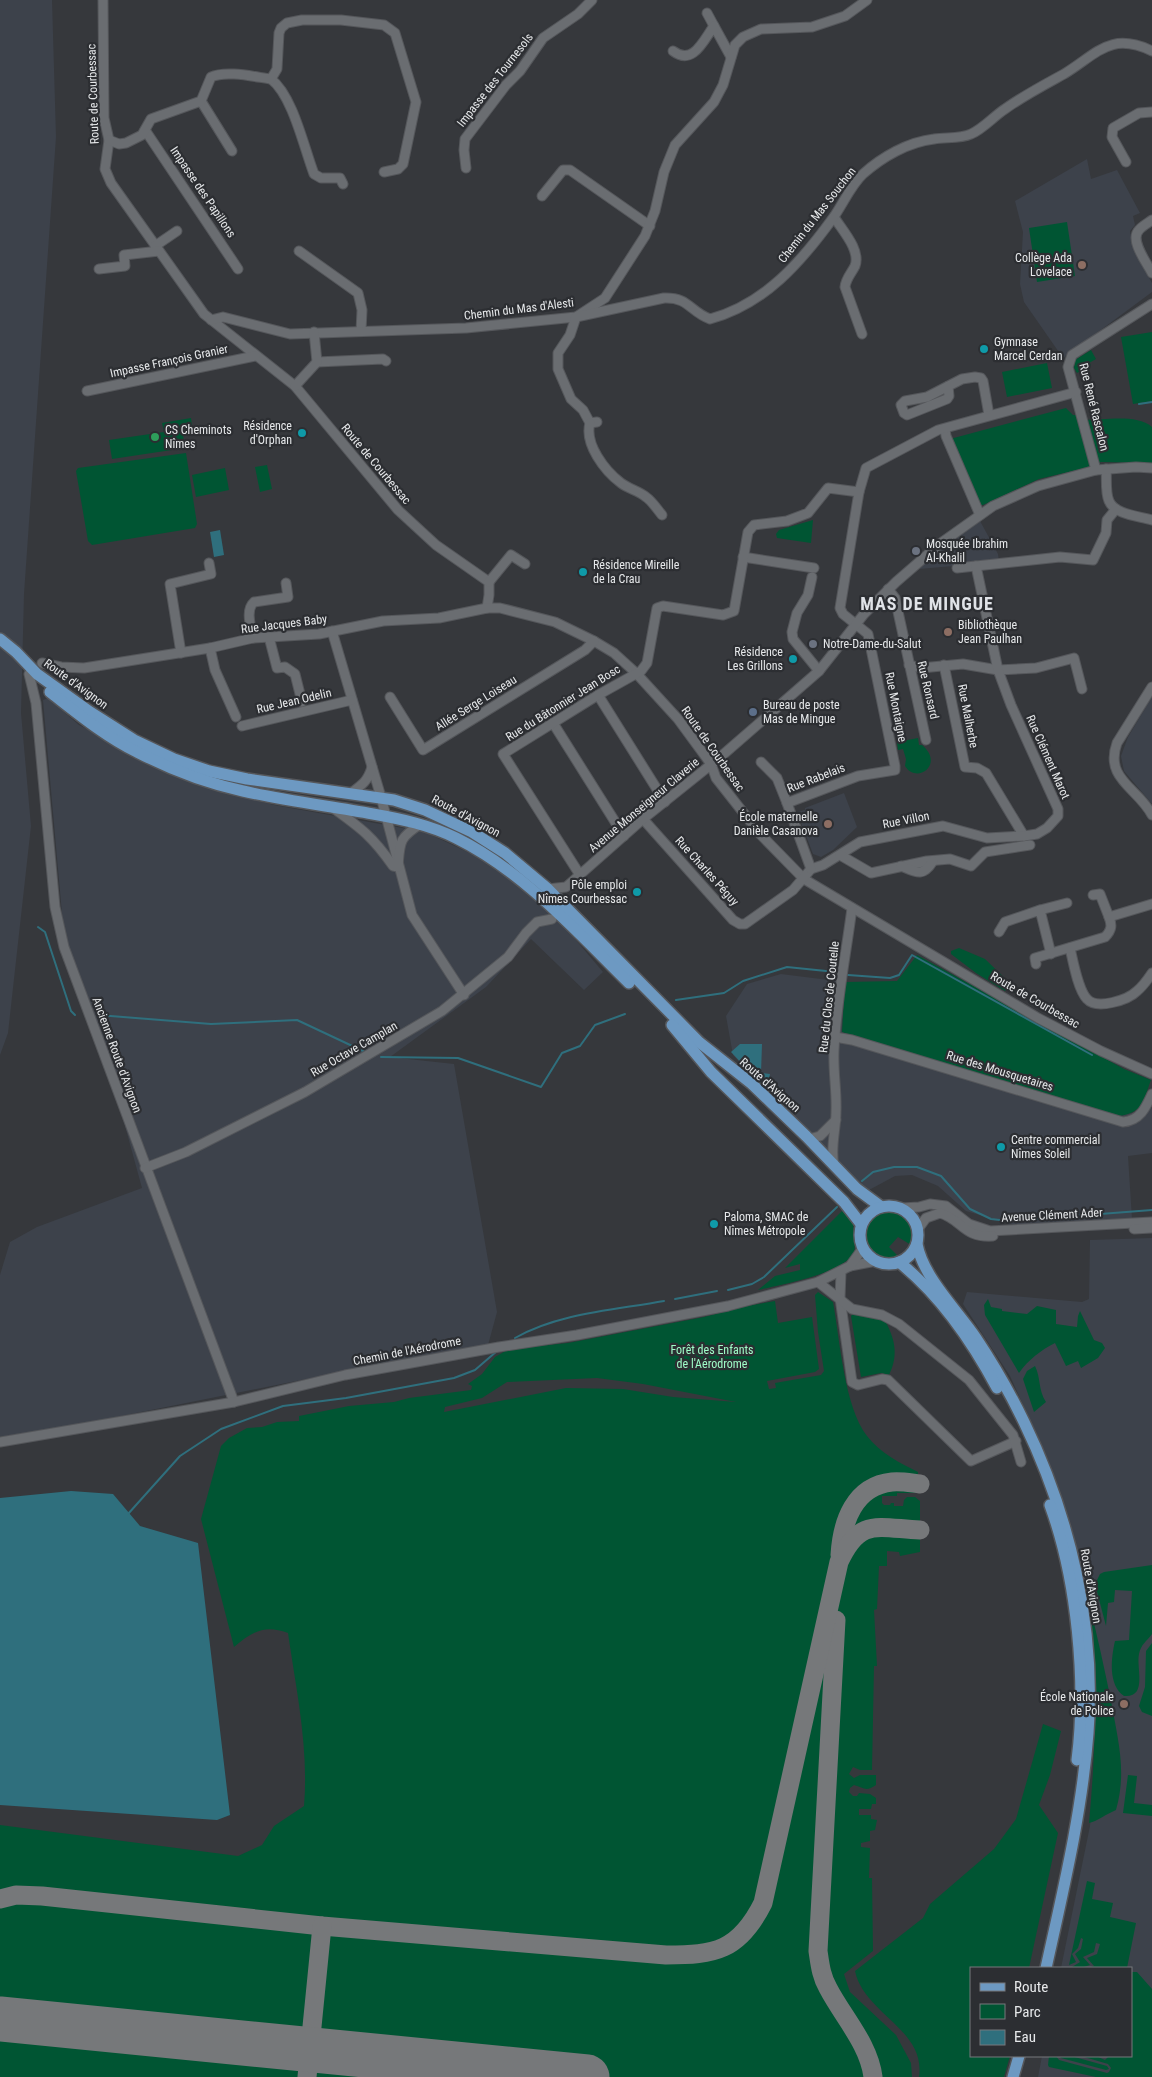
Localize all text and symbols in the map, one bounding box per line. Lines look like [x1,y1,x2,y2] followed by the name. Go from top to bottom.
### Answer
[454,30,536,130] street label: Impasse des Tournesols
[84,43,102,144] street label: Route de Courbessac
[167,144,239,240] street label: Impasse des Papillons
[775,164,859,266] street label: Chemin du Mas Souchon
[1015,251,1072,279] place label: Collège Ada Lovelace
[1076,259,1088,271] marker: Collège Ada Lovelace
[463,295,575,323] street label: Chemin du Mas d'Alesti
[994,335,1063,363] place label: Gymnase Marcel Cerdan
[109,342,230,380] street label: Impasse François Granier
[978,343,990,355] marker: Gymnase Marcel Cerdan
[1076,362,1112,453] street label: Rue René Rascalon
[243,419,292,447] place label: Résidence d'Orphan
[338,421,414,507] street label: Route de Courbessac
[165,423,232,451] place label: CS Cheminots Nîmes
[296,427,308,439] marker: Résidence d'Orphan
[149,431,161,443] marker: CS Cheminots Nîmes
[926,537,1008,565] place label: Mosquée Ibrahim Al-Khalil
[910,545,922,557] marker: Mosquée Ibrahim Al-Khalil
[593,558,680,586] place label: Résidence Mireille de la Crau
[577,566,589,578] marker: Résidence Mireille de la Crau
[860,593,994,614] district label: MAS DE MINGUE
[240,612,328,636] street label: Rue Jacques Baby
[958,618,1022,646] place label: Bibliothèque Jean Paulhan
[942,626,954,638] marker: Bibliothèque Jean Paulhan
[823,637,922,651] place label: Notre-Dame-du-Salut
[807,638,819,650] marker: Notre-Dame-du-Salut
[727,645,783,673] place label: Résidence Les Grillons
[787,653,799,665] marker: Résidence Les Grillons
[41,656,111,712] street label: Route d'Avignon
[914,659,942,721] street label: Rue Ronsard
[503,662,623,744] street label: Rue du Bâtonnier Jean Bosc
[882,671,910,743] street label: Rue Montaigne
[433,672,519,734] street label: Allée Serge Loiseau
[955,683,981,749] street label: Rue Malherbe
[255,686,333,716] street label: Rue Jean Odelin
[763,698,840,726] place label: Bureau de poste Mas de Mingue
[678,704,748,795] street label: Route de Courbessac
[747,706,759,718] marker: Bureau de poste Mas de Mingue
[1023,713,1073,802] street label: Rue Clément Marot
[586,755,702,855] street label: Avenue Monseigneur Claverie
[785,761,847,795] street label: Rue Rabelais
[429,792,503,840] street label: Route d'Avignon
[734,809,818,838] place label: École maternelle Danièle Casanova
[881,809,931,831] street label: Rue Villon
[822,818,834,830] marker: École maternelle Danièle Casanova
[672,834,742,908] street label: Rue Charles Péguy
[538,878,627,906] place label: Pôle emploi Nîmes Courbessac
[631,886,643,898] marker: Pôle emploi Nîmes Courbessac
[816,940,842,1053] street label: Rue du Clos de Coutelle
[988,969,1082,1031] street label: Route de Courbessac
[90,995,145,1115] street label: Ancienne Route d'Avignon
[308,1018,400,1080] street label: Rue Octave Camplan
[945,1048,1055,1094] street label: Rue des Mousquetaires
[737,1055,803,1115] street label: Route d'Avignon
[1011,1133,1100,1161] place label: Centre commercial Nîmes Soleil
[995,1141,1007,1153] marker: Centre commercial Nîmes Soleil
[1001,1205,1103,1225] street label: Avenue Clément Ader
[724,1210,809,1238] place label: Paloma, SMAC de Nîmes Métropole
[708,1218,720,1230] marker: Paloma, SMAC de Nîmes Métropole
[352,1334,462,1368] street label: Chemin de l'Aérodrome
[670,1343,754,1371] park label: Forêt des Enfants de l'Aérodrome
[1078,1548,1104,1625] street label: Route d'Avignon
[1040,1689,1114,1718] place label: École Nationale de Police
[1118,1698,1130,1710] marker: École Nationale de Police
[970,1967,1132,2057] legend
[1014,1978,1048,1996] text: Route
[1014,2003,1041,2021] text: Parc
[1014,2028,1036,2046] text: Eau

